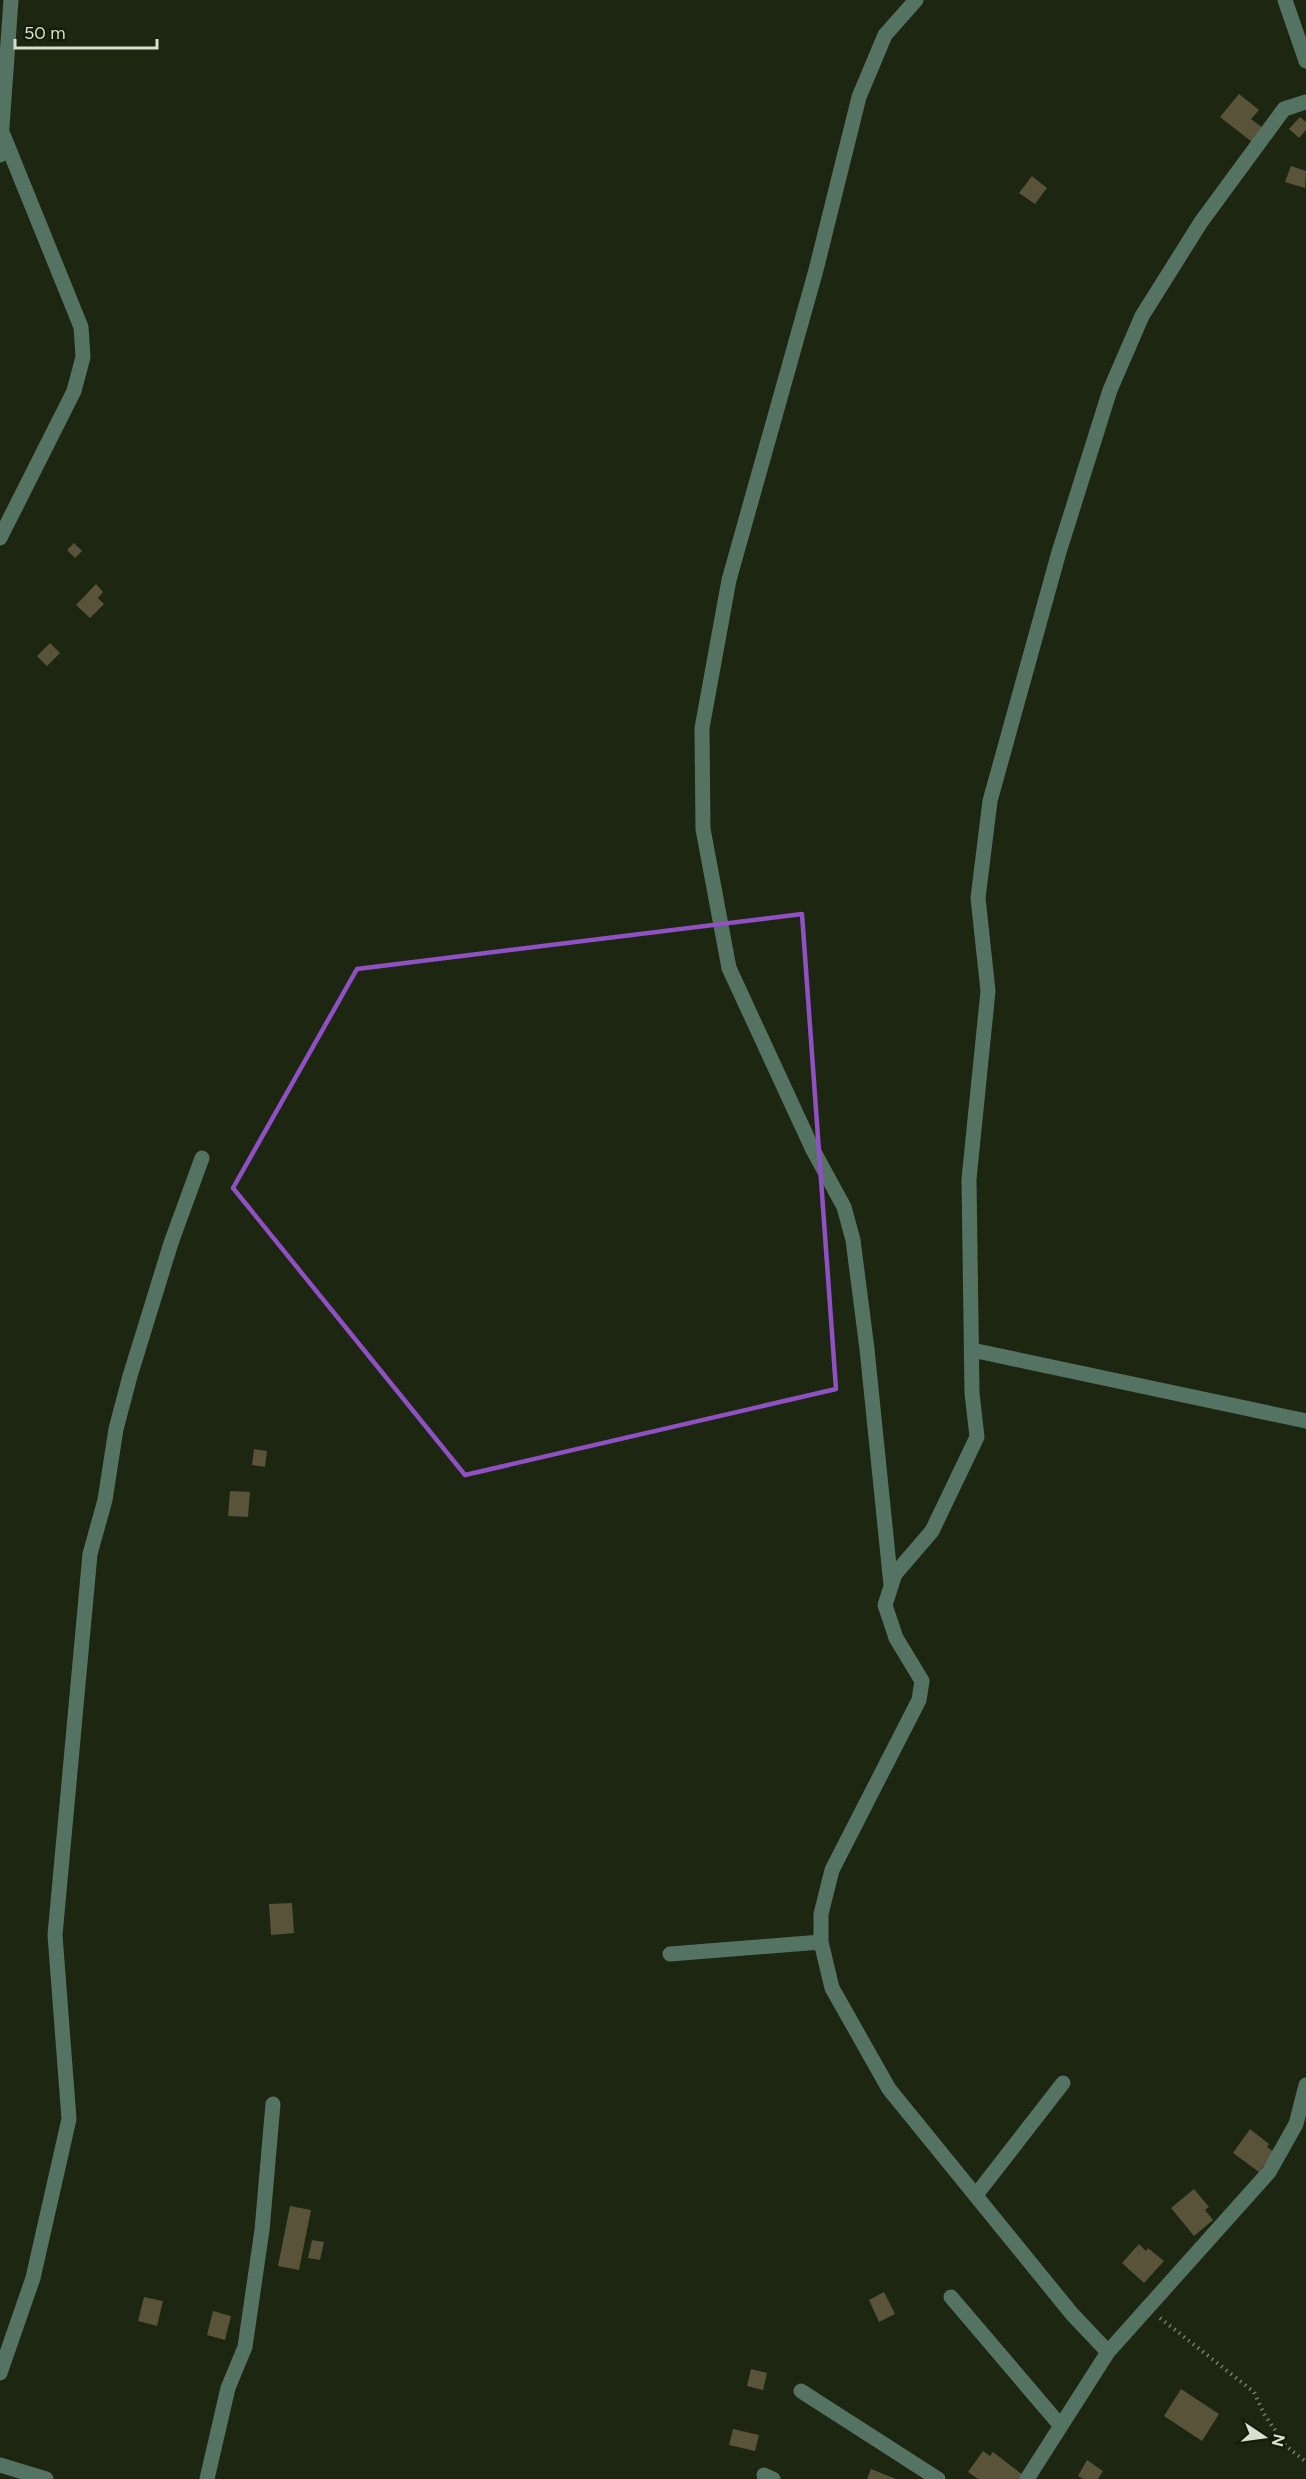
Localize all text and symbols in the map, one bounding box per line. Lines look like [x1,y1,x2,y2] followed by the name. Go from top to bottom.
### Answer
[15,12,158,50] scale bar
[24,22,66,44] text: 50 m
[1234,2407,1294,2467] north arrow
[1267,2432,1289,2448] text: N

